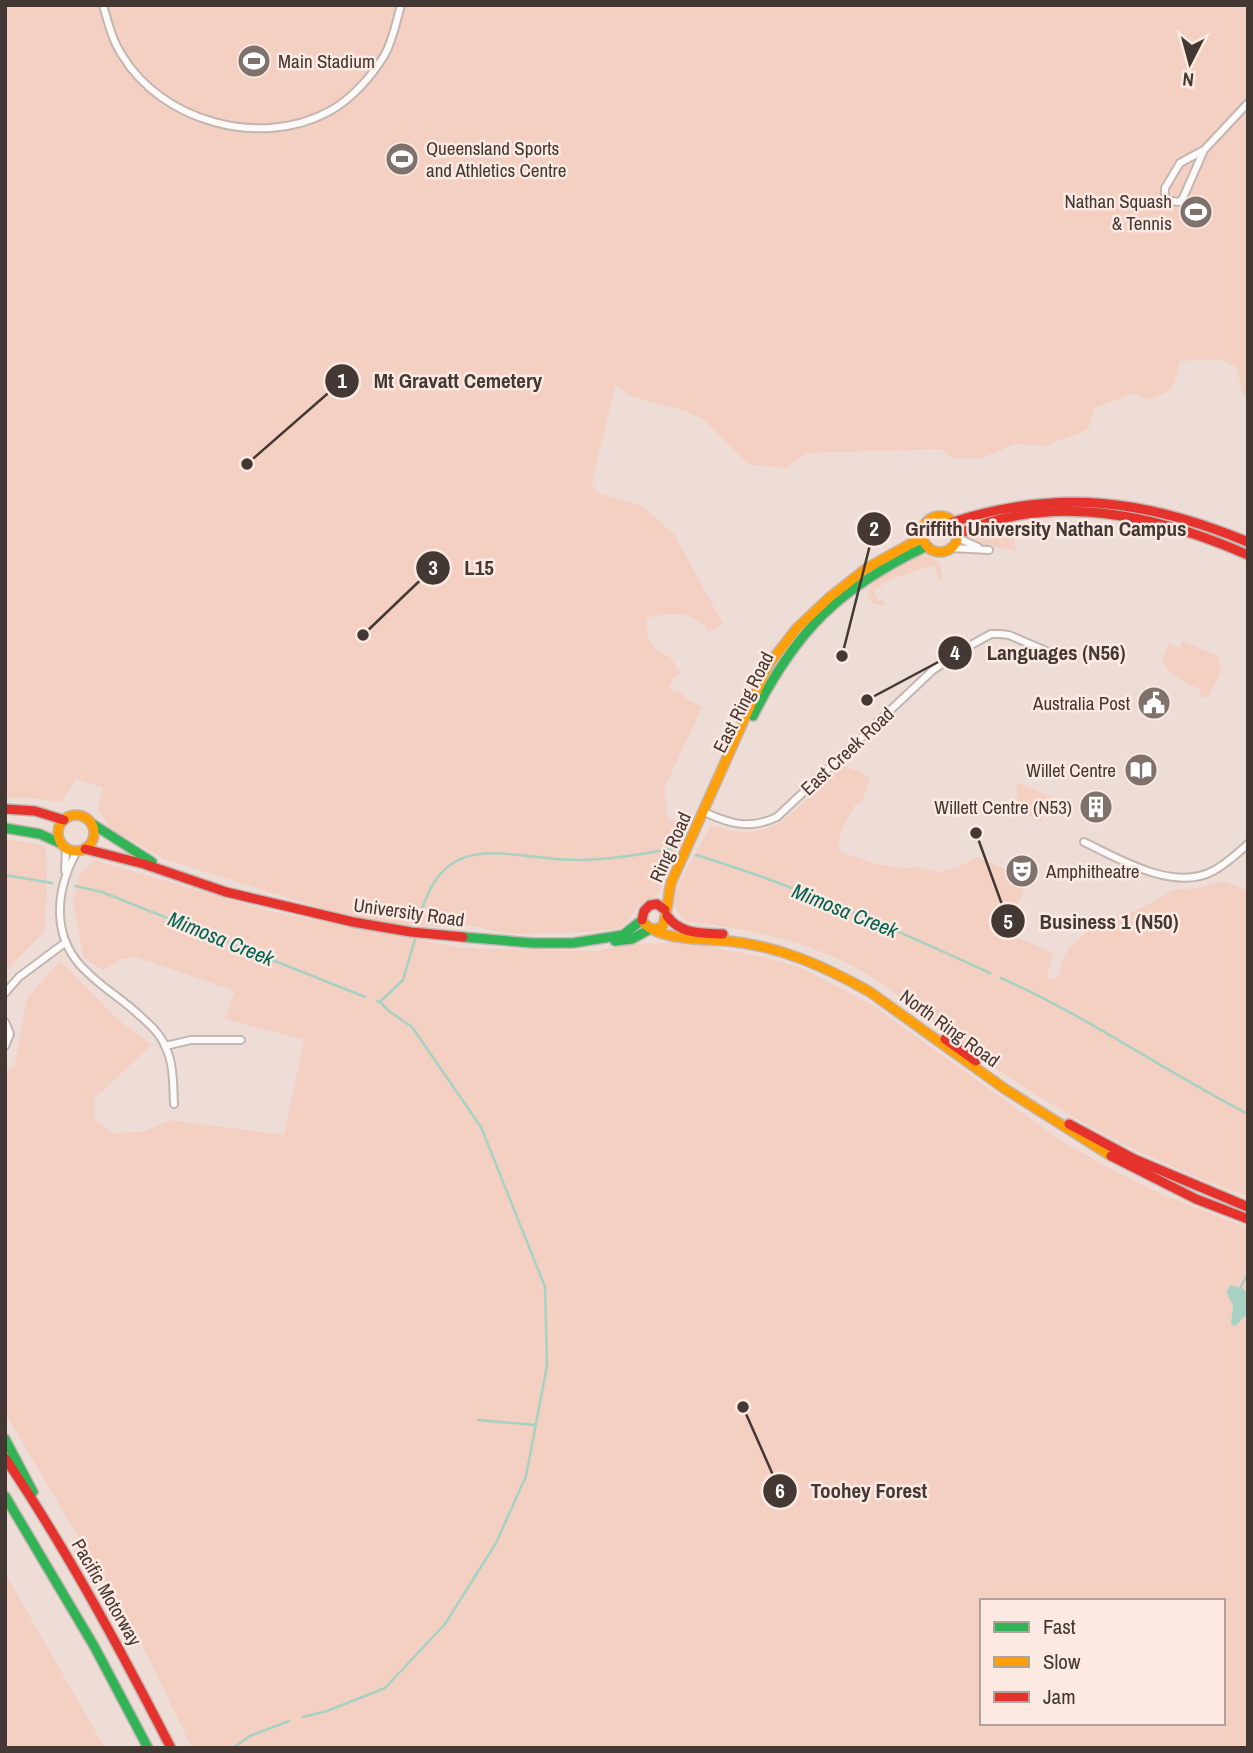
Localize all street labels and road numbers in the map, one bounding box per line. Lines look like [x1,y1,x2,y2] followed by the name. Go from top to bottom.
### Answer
[706,647,780,757] street label: East Ring Road
[795,701,899,801] street label: East Creek Road
[643,808,697,886] street label: Ring Road
[352,891,466,933] street label: University Road
[895,983,1005,1073] street label: North Ring Road
[66,1534,148,1650] street label: Pacific Motorway

